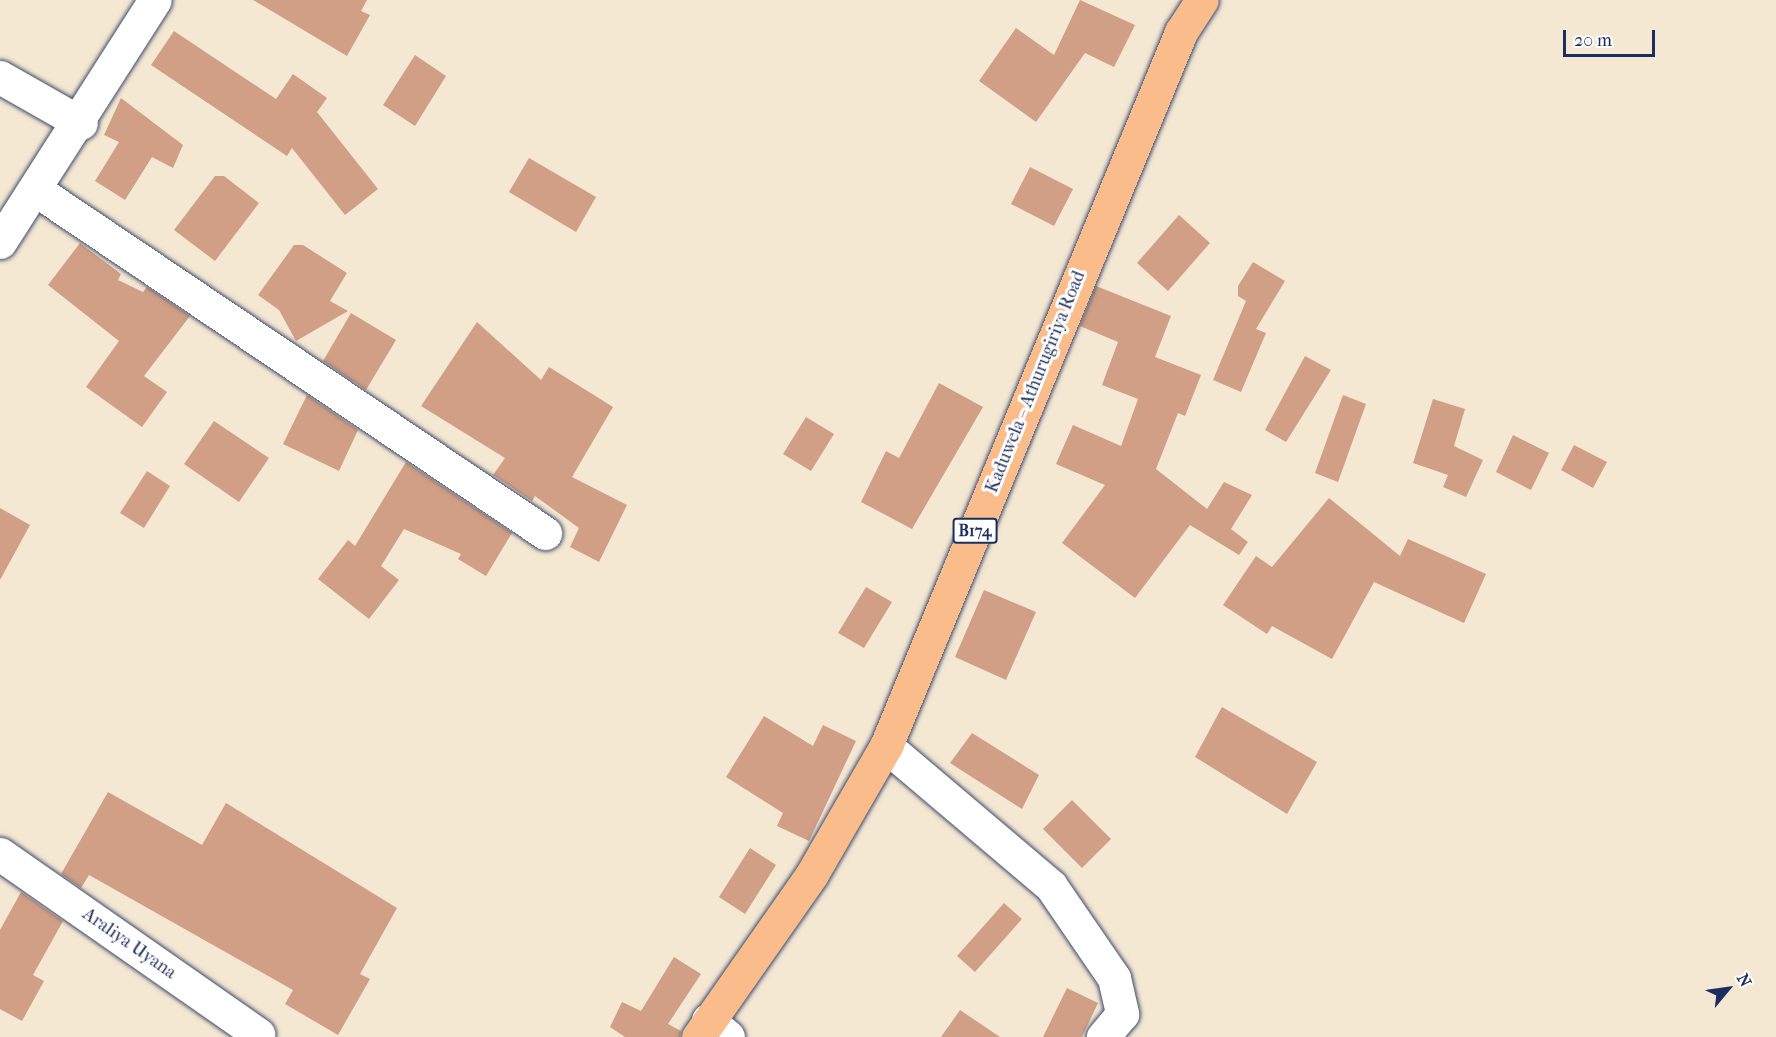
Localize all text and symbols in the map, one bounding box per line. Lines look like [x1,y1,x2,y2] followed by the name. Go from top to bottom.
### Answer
[1566,18,1658,56] scale bar
[1574,30,1612,51] text: 20 m
[982,268,1090,496] street label: Kaduwela – Athurugiriya Road
[952,518,998,544] road number: B174
[78,904,180,984] street label: Araliya Uyana
[1698,959,1758,1019] north arrow
[1733,970,1755,990] text: N

